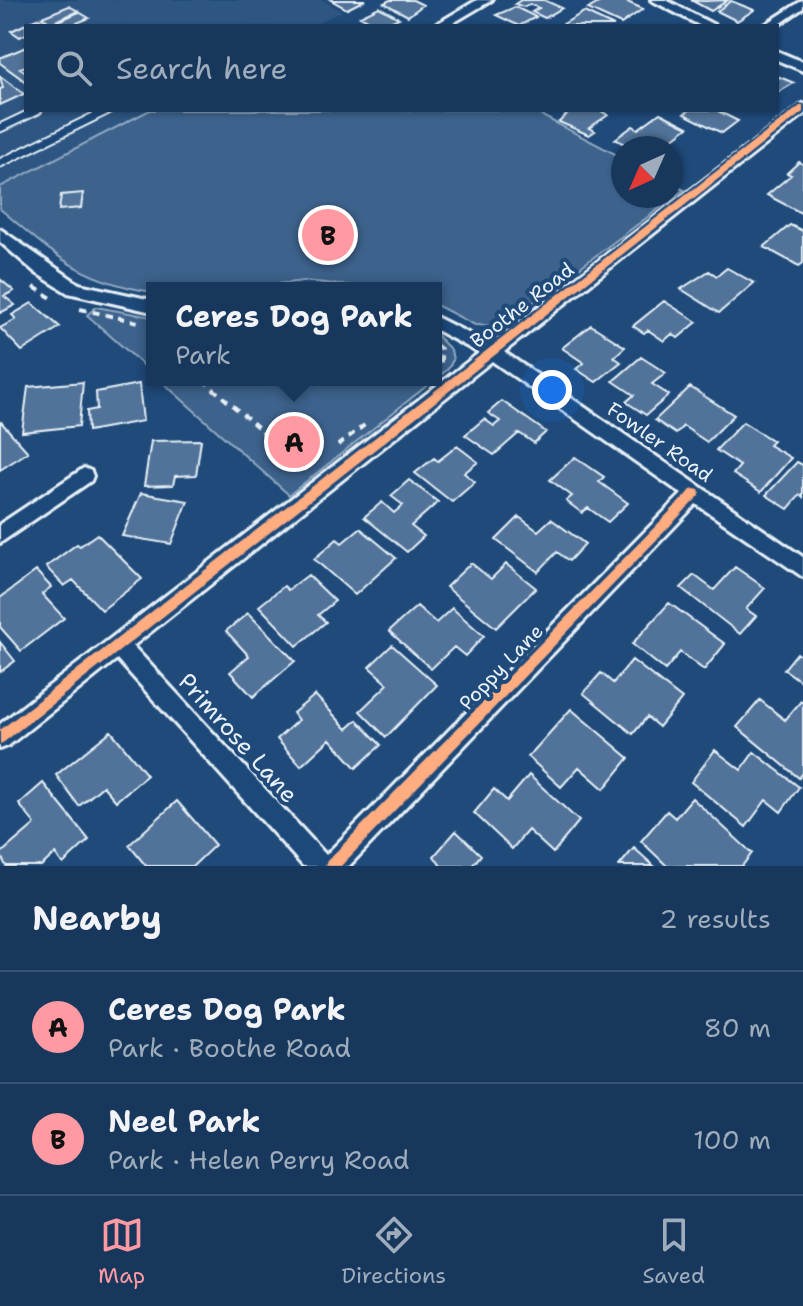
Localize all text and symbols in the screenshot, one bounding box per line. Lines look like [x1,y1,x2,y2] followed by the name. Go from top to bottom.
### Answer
[24,24,779,112] search box
[52,46,96,90] icon: search
[116,48,287,89] text: Search here
[611,136,683,208] north arrow
[302,205,354,265] pin: B
[465,256,579,354] street label: Boothe Road
[146,282,442,386] popup
[175,296,413,337] text: Ceres Dog Park
[175,337,231,372] text: Park
[532,370,572,410] your location
[602,396,718,488] street label: Fowler Road
[268,412,320,472] pin: A
[453,618,549,716] street label: Poppy Lane
[171,666,305,810] street label: Primrose Lane
[32,895,162,941] text: Nearby
[659,901,771,936] text: 2 results
[108,989,346,1030] text: Ceres Dog Park
[48,1010,68,1045] text: A
[704,1010,771,1045] text: 80 m
[108,1030,351,1065] text: Park · Boothe Road
[108,1101,261,1142] text: Neel Park
[50,1122,66,1157] text: B
[693,1122,771,1157] text: 100 m
[108,1142,409,1177] text: Park · Helen Perry Road
[98,1213,145,1290] tab: Map
[341,1213,446,1290] tab: Directions
[642,1213,705,1290] tab: Saved

